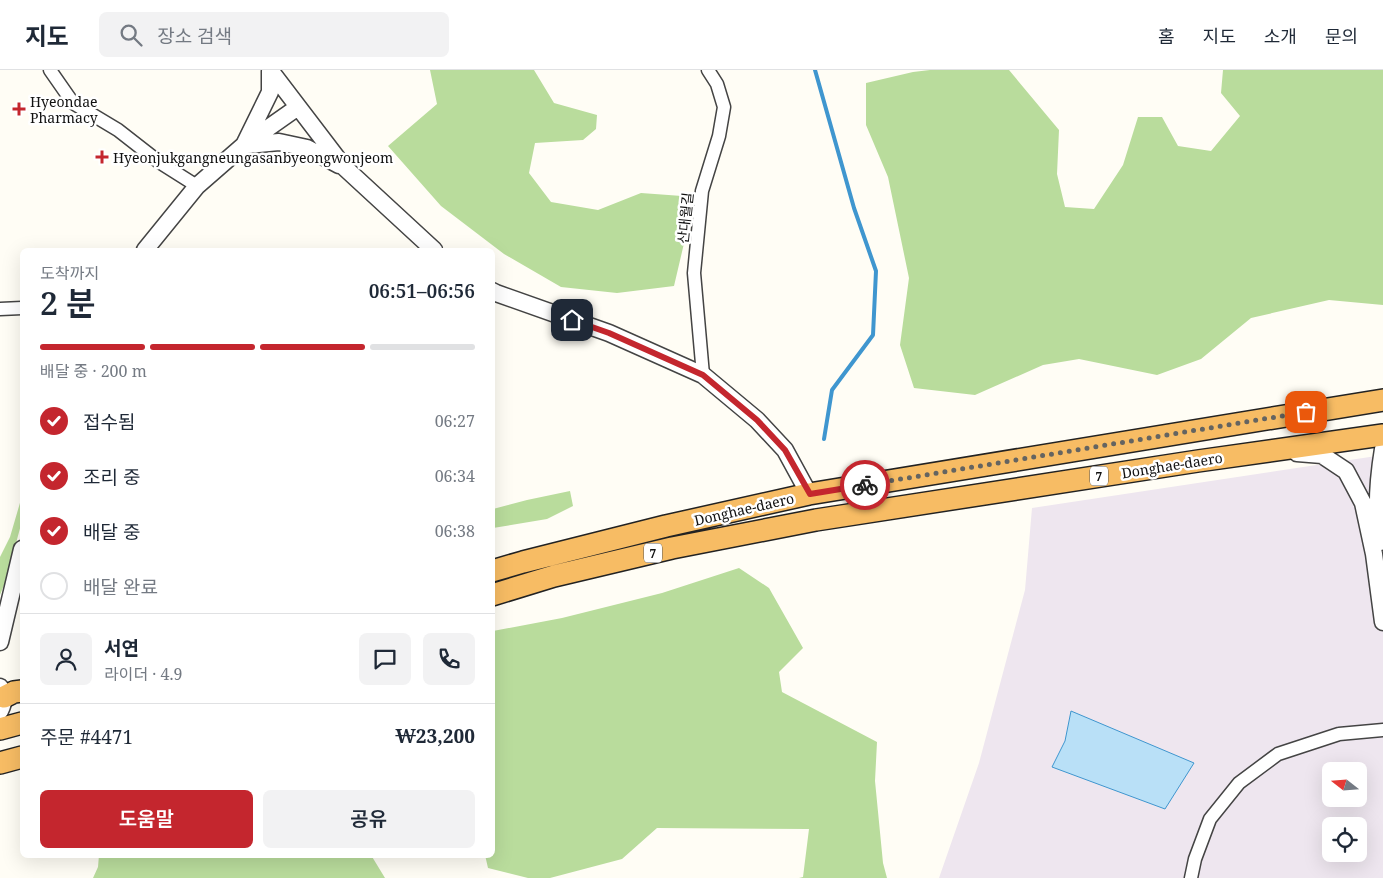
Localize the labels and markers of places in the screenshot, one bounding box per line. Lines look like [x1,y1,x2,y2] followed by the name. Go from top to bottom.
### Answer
[30,92,98,127] place label: Hyeondae Pharmacy
[12,102,26,116] marker: Hyeondae Pharmacy
[113,148,393,167] place label: Hyeonjukgangneungasanbyeongwonjeom
[95,150,109,164] marker: Hyeonjukgangneungasanbyeongwonjeom
[551,299,593,341] pin
[1285,391,1327,433] pin

